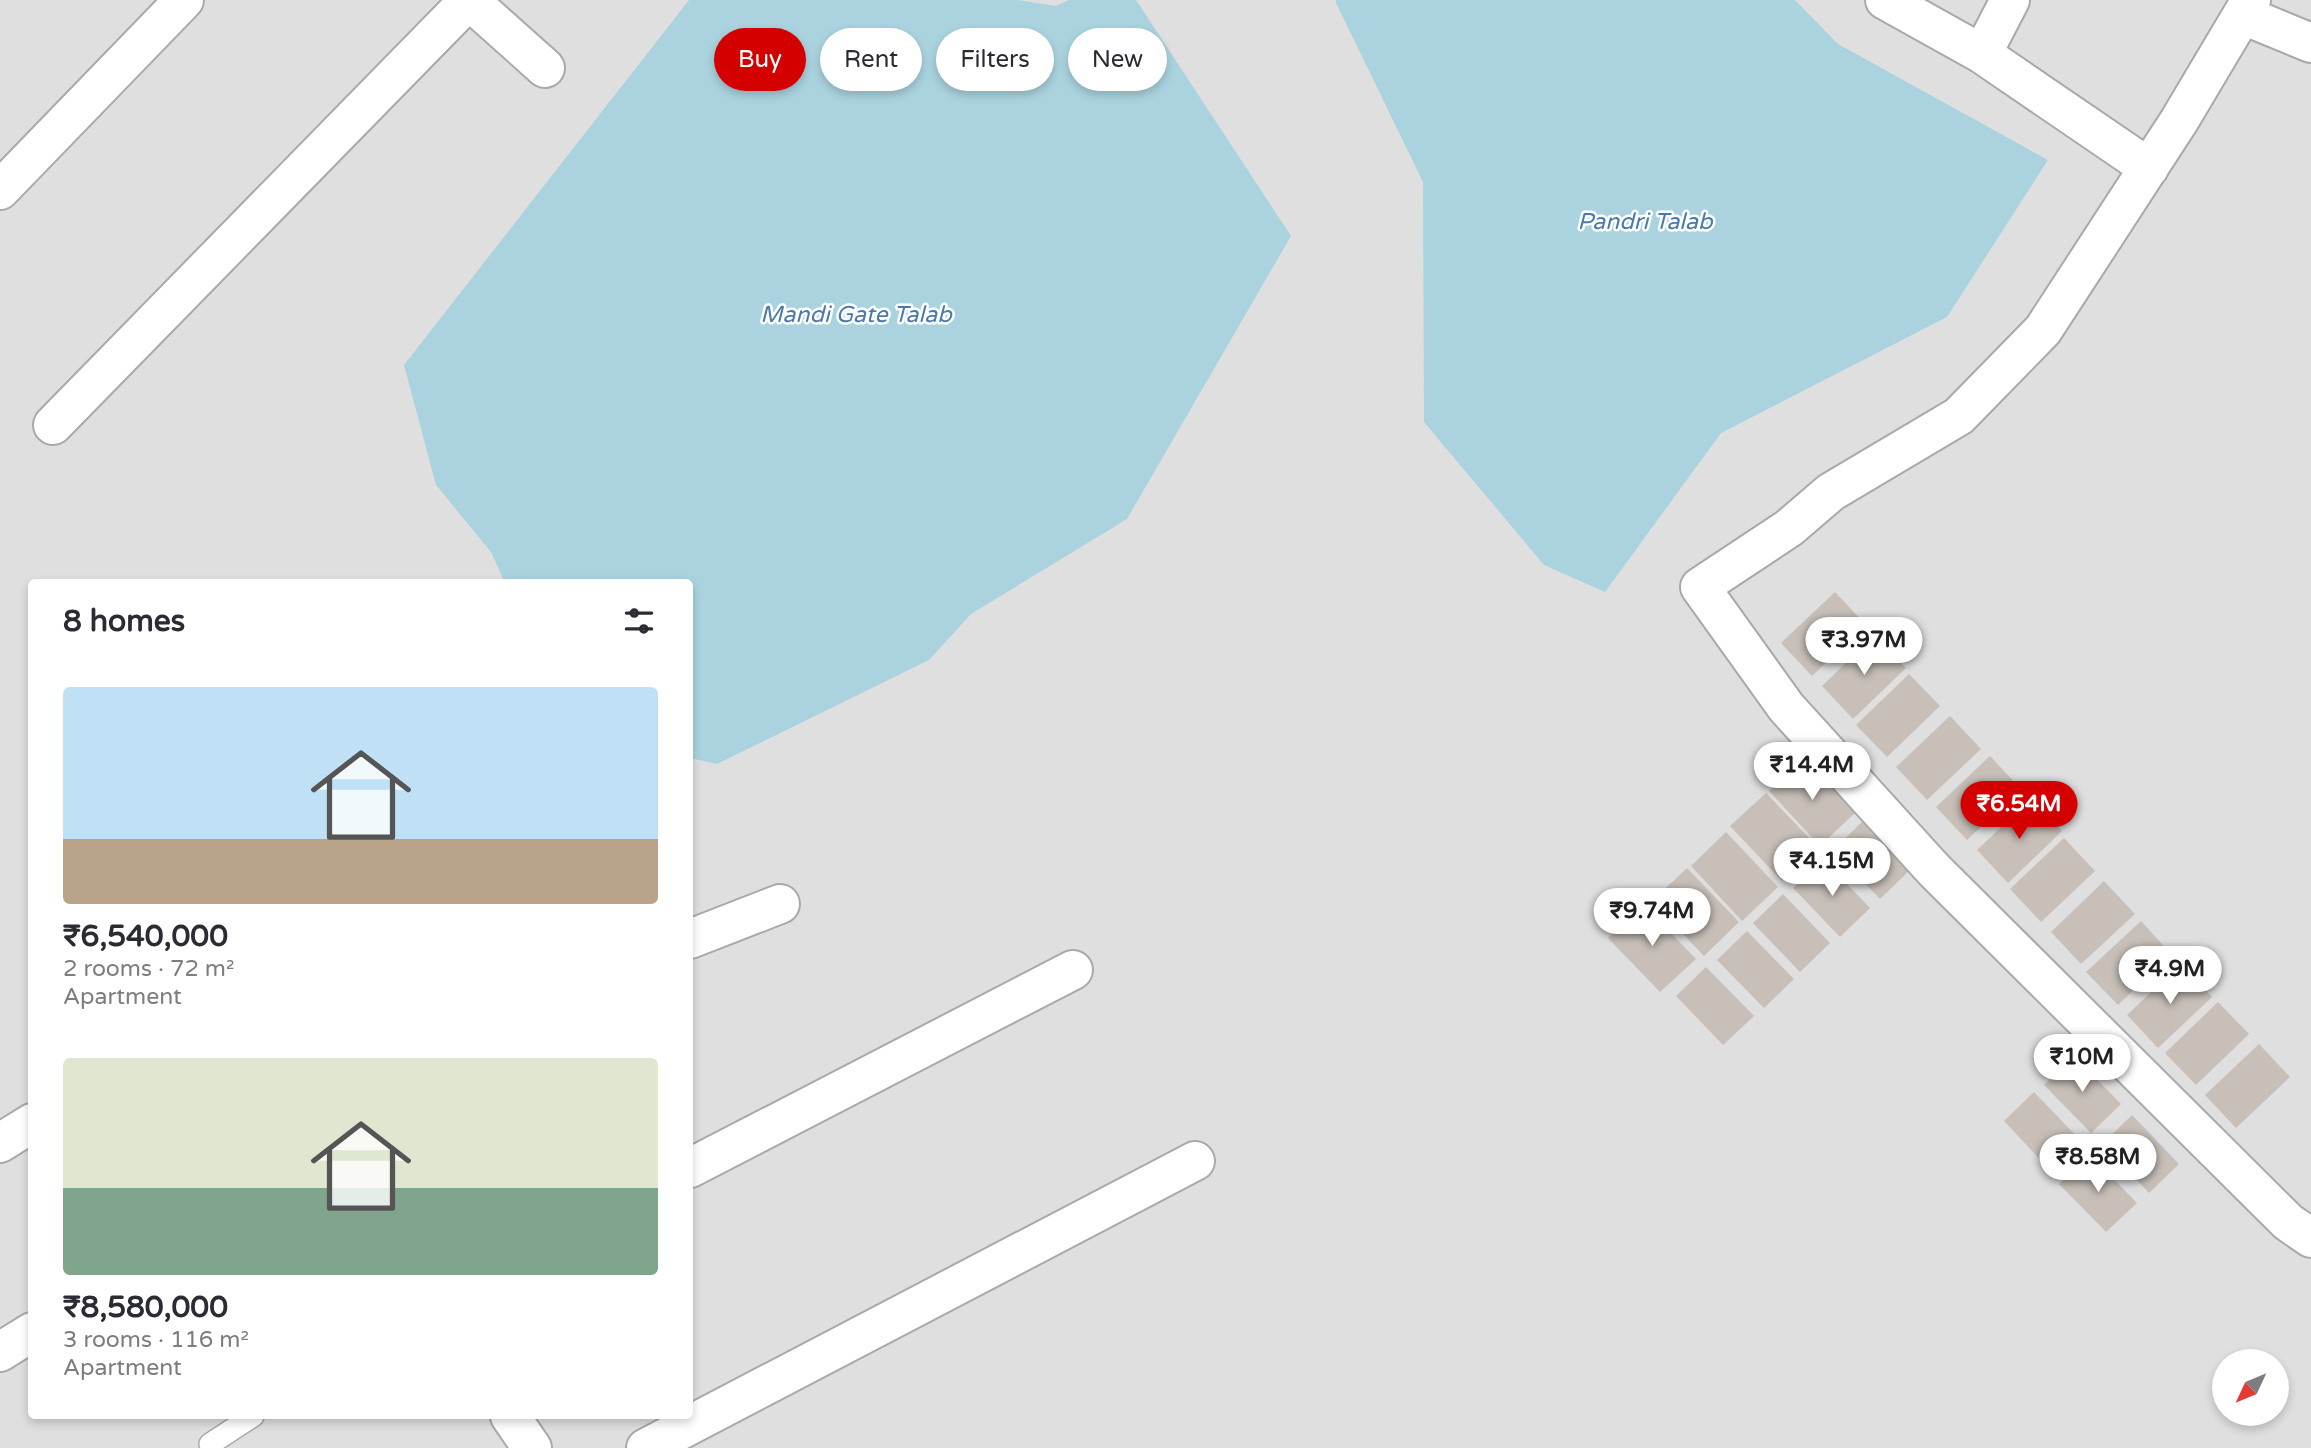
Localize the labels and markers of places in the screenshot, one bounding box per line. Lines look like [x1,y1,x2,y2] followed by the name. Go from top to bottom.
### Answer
[1807,618,1921,677] pin: ₹3.97M
[1755,742,1869,802] pin: ₹14.4M
[1962,782,2076,841] pin: ₹6.54M
[1775,838,1889,898] pin: ₹4.15M
[1595,888,1709,948] pin: ₹9.74M
[2121,946,2219,1006] pin: ₹4.9M
[2041,1034,2123,1094] pin: ₹10M
[2041,1134,2155,1194] pin: ₹8.58M

